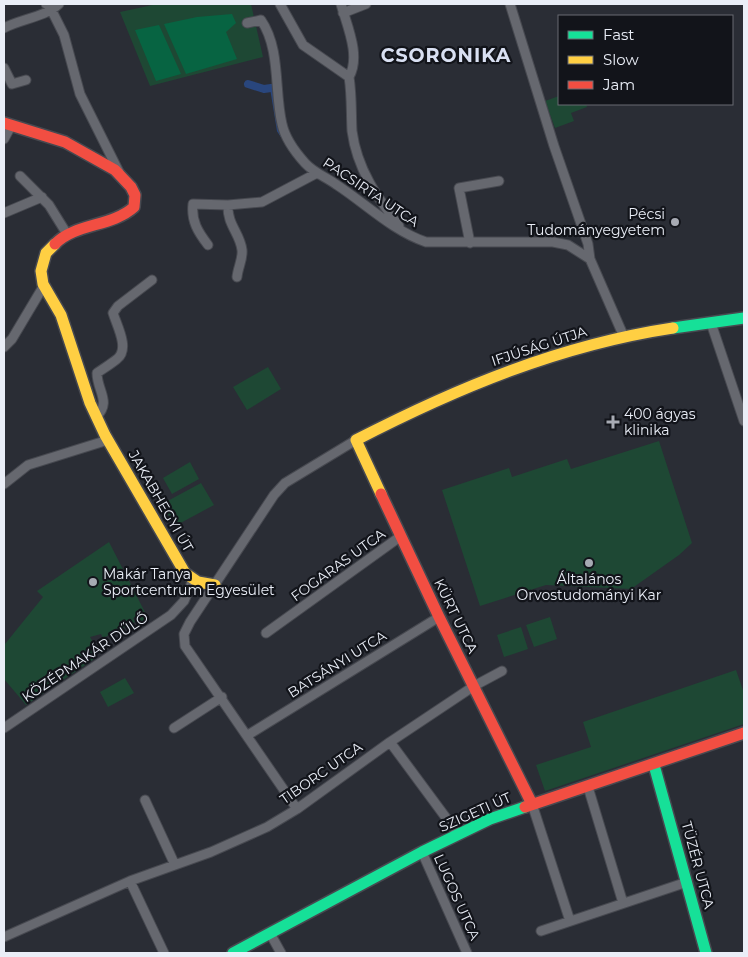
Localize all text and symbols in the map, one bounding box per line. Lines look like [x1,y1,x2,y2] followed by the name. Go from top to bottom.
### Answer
[558,15,733,105] legend
[603,25,634,44] text: Fast
[381,44,511,67] district label: CSORONIKA
[603,50,639,69] text: Slow
[602,75,635,94] text: Jam
[320,153,423,231] street label: PACSIRTA UTCA
[527,205,665,239] place label: Pécsi Tudományegyetem
[669,216,681,228] marker: Pécsi Tudományegyetem
[489,322,590,370] street label: IFJÚSÁG ÚTJA
[624,405,696,439] place label: 400 ágyas klinika
[606,415,620,429] marker: 400 ágyas klinika
[124,446,197,555] street label: JAKABHEGYI ÚT
[287,524,389,605] street label: FOGARAS UTCA
[583,557,595,569] marker: Általános Orvostudományi Kar
[103,565,275,599] place label: Makár Tanya Sportcentrum Egyesület
[517,570,662,604] place label: Általános Orvostudományi Kar
[87,576,99,588] marker: Makár Tanya Sportcentrum Egyesület
[430,576,482,657] street label: KÜRT UTCA
[18,608,152,706] street label: KÖZÉPMAKÁR DŰLŐ
[284,626,390,702] street label: BATSÁNYI UTCA
[276,737,367,808] street label: TIBORC UTCA
[436,788,514,836] street label: SZIGETI ÚT
[678,819,719,912] street label: TÜZÉR UTCA
[430,851,484,944] street label: LUGOS UTCA

